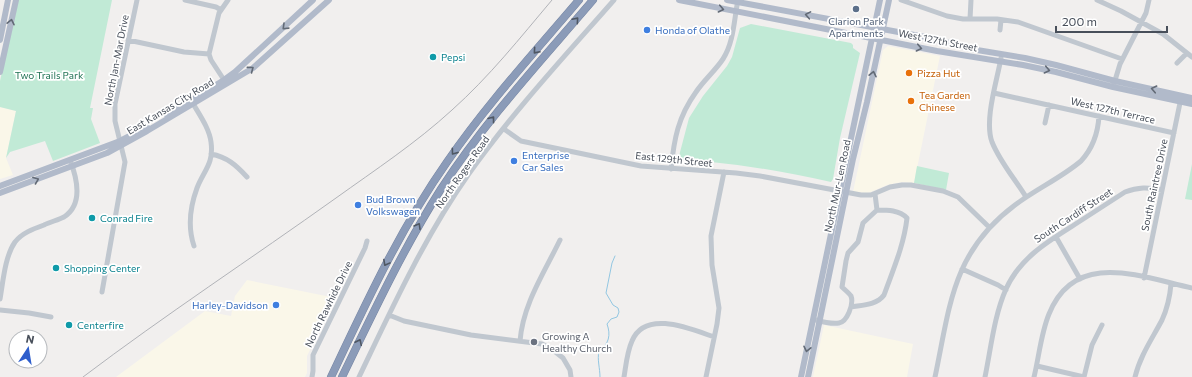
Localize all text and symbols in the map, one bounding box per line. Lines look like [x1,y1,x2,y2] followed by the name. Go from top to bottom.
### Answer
[717,4,724,12] one-way arrow
[851,4,861,14] marker: Clarion Park Apartments
[1056,8,1167,34] scale bar
[805,12,811,20] one-way arrow
[101,14,131,106] street label: North Jan-Mar Drive
[1062,14,1097,28] text: 200 m
[828,15,884,39] place label: Clarion Park Apartments
[571,17,579,25] one-way arrow
[7,19,15,25] one-way arrow
[282,22,289,29] one-way arrow
[655,24,730,36] place label: Honda of Olathe
[642,25,652,35] marker: Honda of Olathe
[897,26,979,54] street label: West 127th Street
[916,43,922,51] one-way arrow
[533,46,540,53] one-way arrow
[441,51,465,63] place label: Pepsi
[428,52,438,62] marker: Pepsi
[1044,65,1050,73] one-way arrow
[246,67,253,74] one-way arrow
[917,67,960,79] place label: Pizza Hut
[904,68,914,78] marker: Pizza Hut
[15,69,84,81] park label: Two Trails Park
[869,70,877,77] one-way arrow
[124,75,216,137] street label: East Kansas City Road
[1151,86,1157,94] one-way arrow
[919,89,970,113] place label: Tea Garden Chinese
[1070,94,1156,126] street label: West 127th Terrace
[906,96,916,106] marker: Tea Garden Chinese
[487,117,494,124] one-way arrow
[432,133,492,211] street label: North Rogers Road
[821,138,853,234] street label: North Mur-Len Road
[1138,138,1170,232] street label: South Raintree Drive
[451,148,459,155] one-way arrow
[522,149,569,173] place label: Enterprise Car Sales
[635,149,713,169] street label: East 129th Street
[509,156,519,166] marker: Enterprise Car Sales
[33,176,40,184] one-way arrow
[1031,185,1115,245] street label: South Cardiff Street
[366,193,420,217] place label: Bud Brown Volkswagen
[353,200,363,210] marker: Bud Brown Volkswagen
[100,212,153,224] place label: Conrad Fire
[87,213,97,223] marker: Conrad Fire
[414,223,421,230] one-way arrow
[384,258,391,266] one-way arrow
[302,259,354,349] street label: North Rawhide Drive
[64,262,140,274] place label: Shopping Center
[51,263,61,273] marker: Shopping Center
[192,299,268,311] place label: Harley-Davidson
[271,300,281,310] marker: Harley-Davidson
[77,319,124,331] place label: Centerfire
[64,320,74,330] marker: Centerfire
[8,329,48,369] north arrow
[542,330,612,354] place label: Growing A Healthy Church
[25,332,36,346] text: N
[529,337,539,347] marker: Growing A Healthy Church
[354,339,362,346] one-way arrow
[803,346,811,353] one-way arrow

